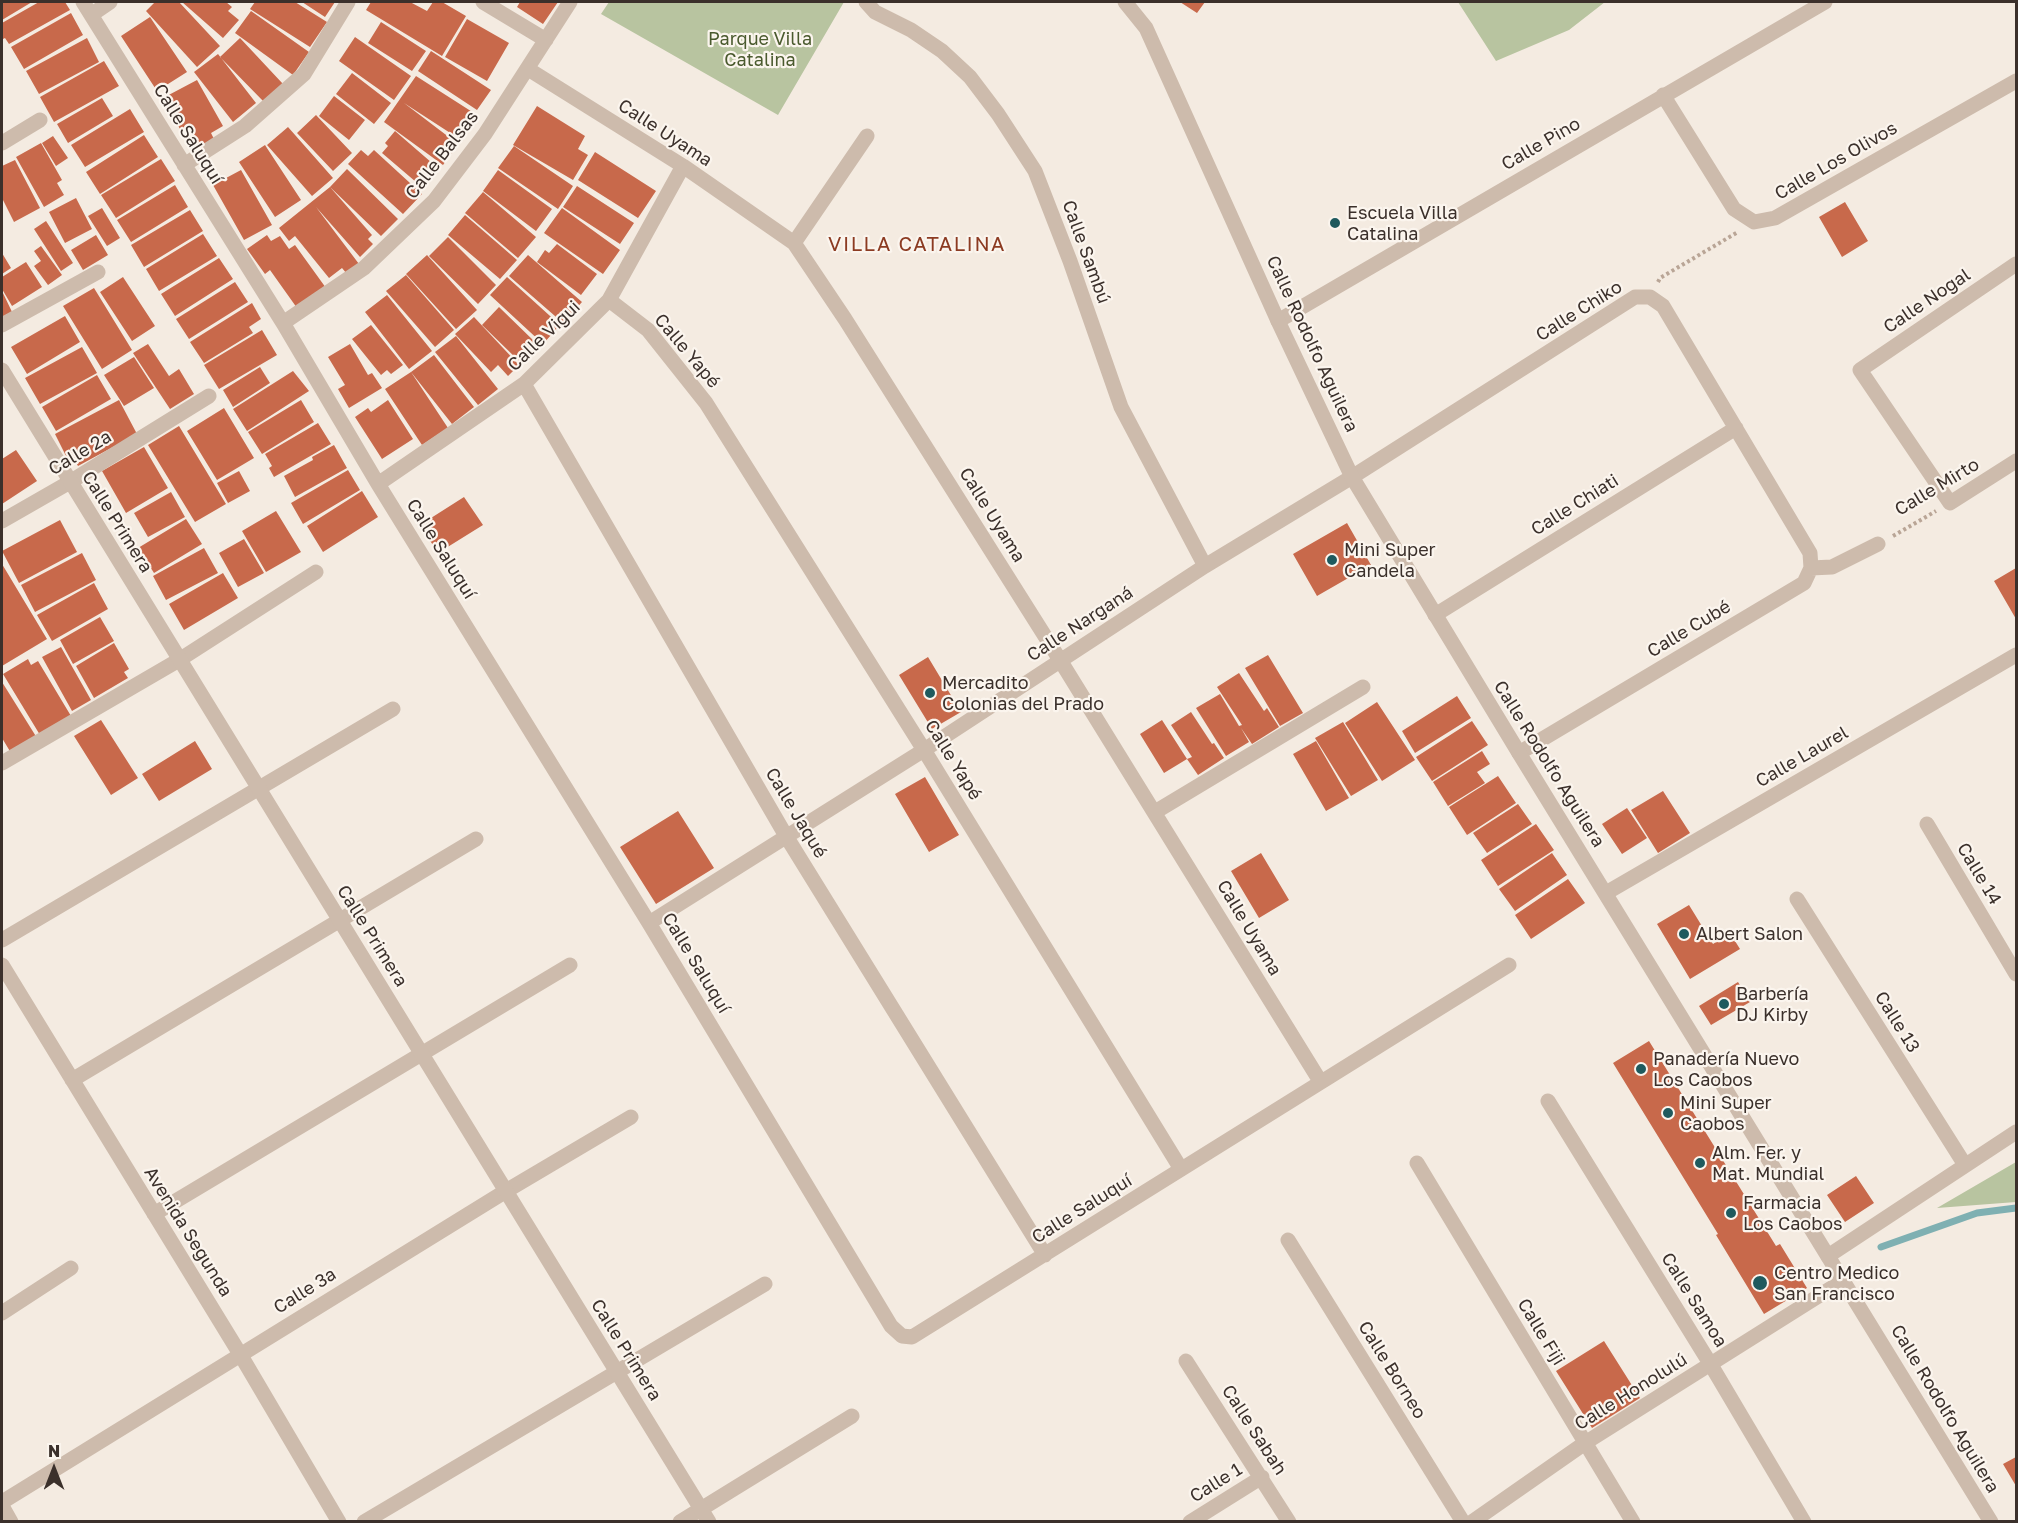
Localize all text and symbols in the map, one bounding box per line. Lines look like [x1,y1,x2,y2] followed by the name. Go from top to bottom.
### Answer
[708,28,812,70] park label: Parque Villa Catalina
[149,80,227,188] street label: Calle Saluquí
[614,95,716,171] street label: Calle Uyama
[401,107,483,203] street label: Calle Balsas
[1498,113,1584,175] street label: Calle Pino
[1771,117,1901,205] street label: Calle Los Olivos
[1057,197,1115,307] street label: Calle Sambú
[1347,202,1458,244] place label: Escuela Villa Catalina
[1328,216,1342,230] marker: Escuela Villa Catalina
[828,233,1006,257] district label: VILLA CATALINA
[1262,252,1362,436] street label: Calle Rodolfo Aguilera
[1879,264,1975,338] street label: Calle Nogal
[1532,276,1626,346] street label: Calle Chiko
[503,296,585,376] street label: Calle Vigui
[650,309,724,393] street label: Calle Yapé
[45,426,115,480] street label: Calle 2a
[1891,453,1983,521] street label: Calle Mirto
[954,464,1030,566] street label: Calle Uyama
[77,467,157,577] street label: Calle Primera
[1527,470,1623,540] street label: Calle Chiati
[402,495,480,603] street label: Calle Saluquí
[1344,539,1436,582] place label: Mini Super Candela
[1325,553,1339,567] marker: Mini Super Candela
[1023,582,1137,666] street label: Calle Narganá
[1643,596,1735,662] street label: Calle Cubé
[942,672,1104,714] place label: Mercadito Colonias del Prado
[1489,677,1609,851] street label: Calle Rodolfo Aguilera
[923,686,937,700] marker: Mercadito Colonias del Prado
[920,716,986,804] street label: Calle Yapé
[1752,722,1852,792] street label: Calle Laurel
[761,764,831,862] street label: Calle Jaqué
[1952,839,2006,909] street label: Calle 14
[1212,876,1286,980] street label: Calle Uyama
[332,881,412,991] street label: Calle Primera
[657,909,735,1017] street label: Calle Saluquí
[1696,923,1803,945] place label: Albert Salon
[1677,927,1691,941] marker: Albert Salon
[1736,983,1809,1026] place label: Barbería DJ Kirby
[1870,987,1924,1057] street label: Calle 13
[1717,997,1731,1011] marker: Barbería DJ Kirby
[1653,1048,1799,1090] place label: Panadería Nuevo Los Caobos
[1634,1062,1648,1076] marker: Panadería Nuevo Los Caobos
[1680,1092,1772,1134] place label: Mini Super Caobos
[1661,1106,1675,1120] marker: Mini Super Caobos
[1712,1142,1824,1184] place label: Alm. Fer. y Mat. Mundial
[1693,1156,1707,1170] marker: Alm. Fer. y Mat. Mundial
[139,1163,237,1301] street label: Avenida Segunda
[1028,1170,1136,1248] street label: Calle Saluquí
[1743,1192,1843,1234] place label: Farmacia Los Caobos
[1724,1206,1738,1220] marker: Farmacia Los Caobos
[1656,1249,1732,1351] street label: Calle Samoa
[1774,1262,1899,1304] place label: Centro Medico San Francisco
[270,1263,340,1319] street label: Calle 3a
[1751,1274,1769,1292] marker: Centro Medico San Francisco
[586,1295,666,1405] street label: Calle Primera
[1513,1295,1569,1369] street label: Calle Fiji
[1353,1317,1431,1423] street label: Calle Borneo
[1886,1321,2004,1497] street label: Calle Rodolfo Aguilera
[1571,1349,1691,1435] street label: Calle Honolulú
[1217,1381,1291,1479] street label: Calle Sabah
[24,1439,84,1499] north arrow
[48,1441,60,1461] text: N
[1186,1459,1246,1507] street label: Calle 1

